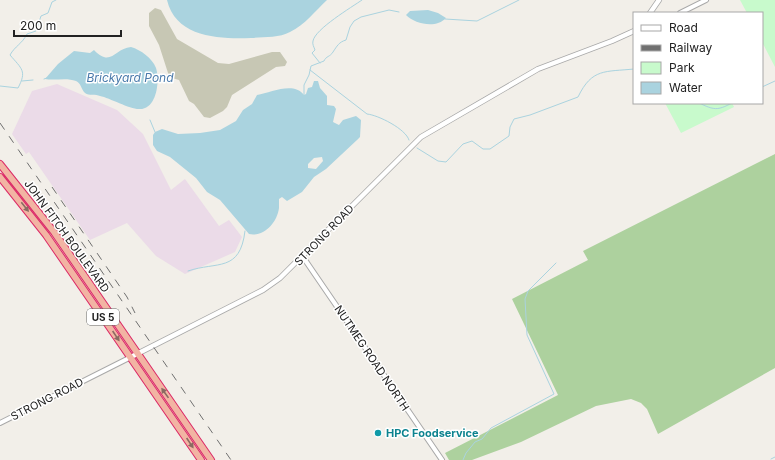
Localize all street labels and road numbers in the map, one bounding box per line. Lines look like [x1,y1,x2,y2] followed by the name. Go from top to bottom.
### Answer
[21,177,113,295] street label: JOHN FITCH BOULEVARD
[291,201,357,269] street label: STRONG ROAD
[331,303,413,413] street label: NUTMEG ROAD NORTH
[87,309,119,325] road number: US 5
[8,375,86,423] street label: STRONG ROAD

